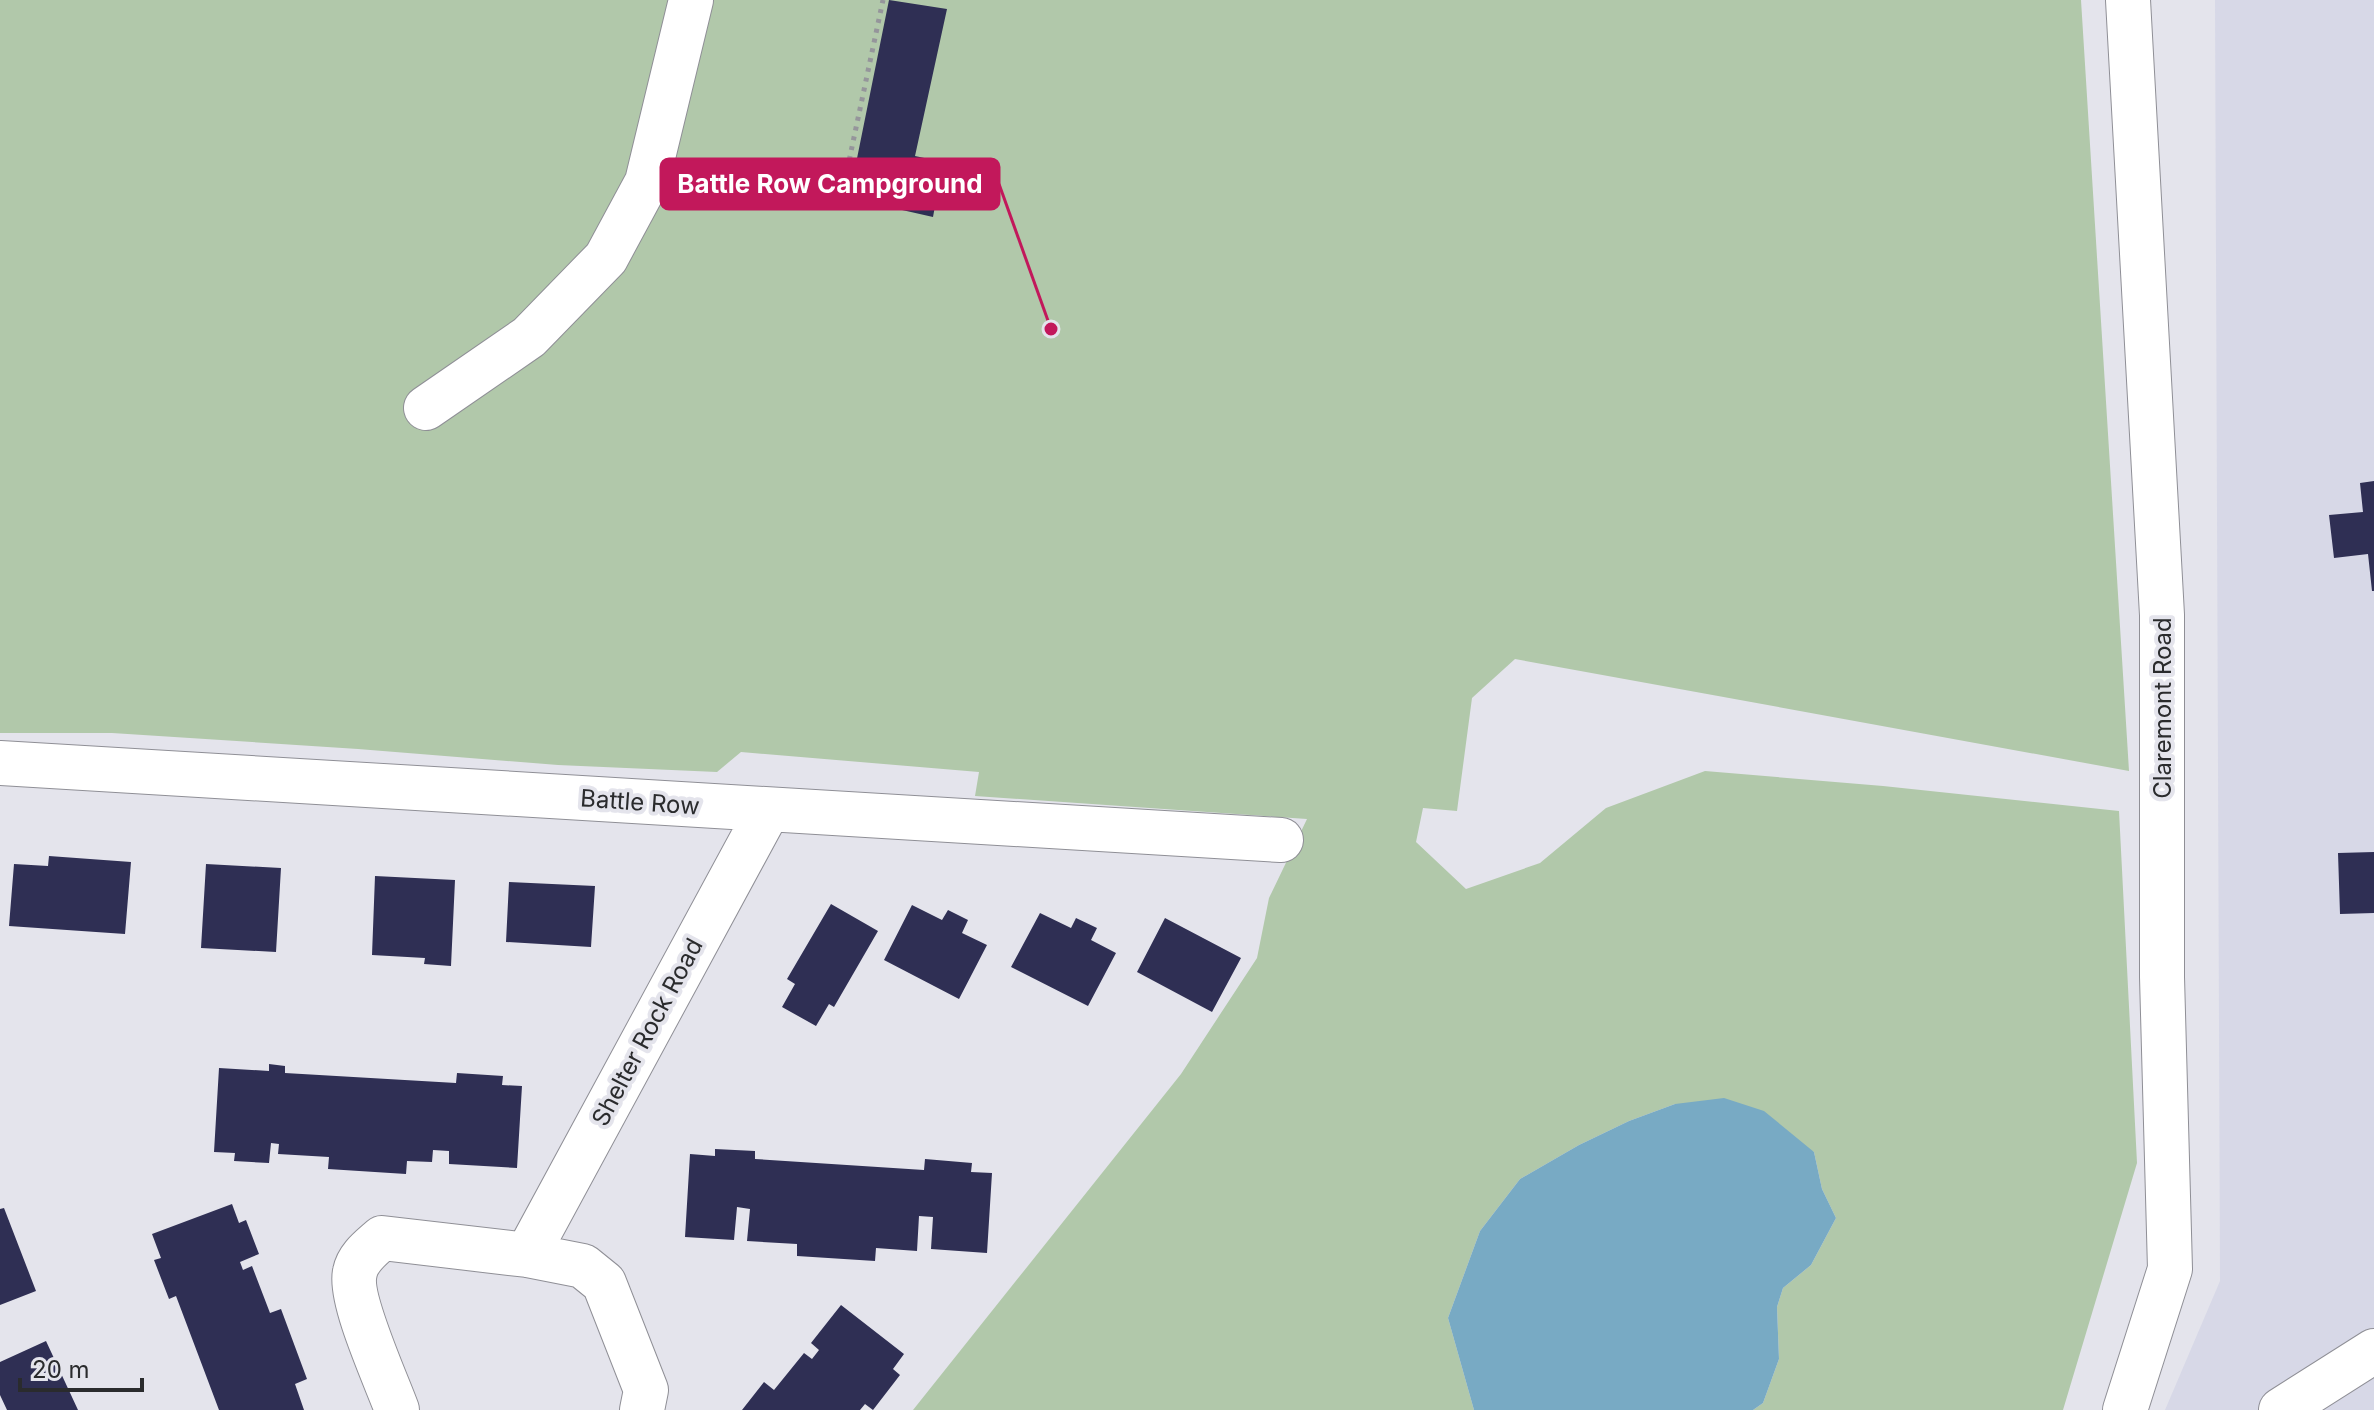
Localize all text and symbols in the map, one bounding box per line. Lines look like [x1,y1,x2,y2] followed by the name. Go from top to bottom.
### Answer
[661,159,999,209] callout: Battle Row Campground
[677,168,983,199] text: Battle Row Campground
[2148,617,2177,799] street label: Claremont Road
[579,783,701,821] street label: Battle Row
[585,933,709,1131] street label: Shelter Rock Road
[20,1342,142,1392] scale bar
[32,1355,90,1384] text: 20 m

